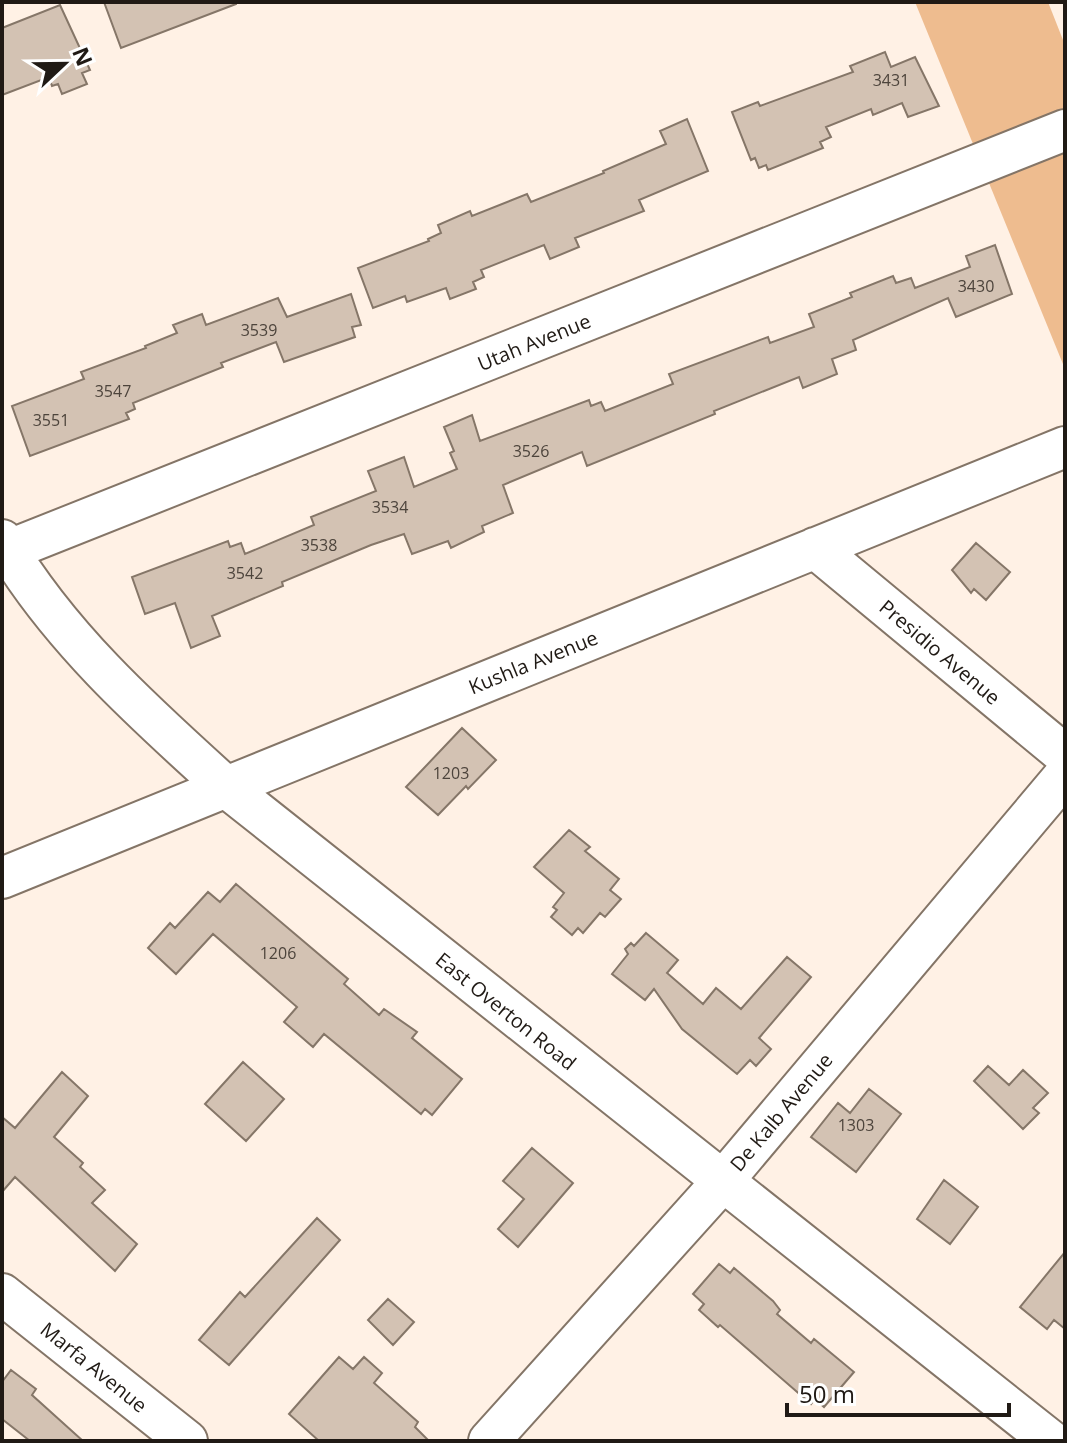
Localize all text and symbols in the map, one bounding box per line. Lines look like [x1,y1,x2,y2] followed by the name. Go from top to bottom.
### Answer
[24,24,104,104] north arrow
[66,42,101,70] text: N
[873,69,909,91] house number: 3431
[958,275,994,297] house number: 3430
[473,307,595,377] street label: Utah Avenue
[241,319,277,341] house number: 3539
[95,380,131,402] house number: 3547
[33,409,69,431] house number: 3551
[513,440,549,462] house number: 3526
[372,496,408,518] house number: 3534
[301,534,337,556] house number: 3538
[227,562,263,584] house number: 3542
[874,593,1006,711] street label: Presidio Avenue
[464,624,602,700] street label: Kushla Avenue
[433,762,469,784] house number: 1203
[260,942,296,964] house number: 1206
[430,946,582,1076] street label: East Overton Road
[724,1047,838,1177] street label: De Kalb Avenue
[838,1114,874,1136] house number: 1303
[35,1316,153,1418] street label: Marfa Avenue
[787,1367,1009,1417] scale bar
[799,1377,855,1410] text: 50 m

